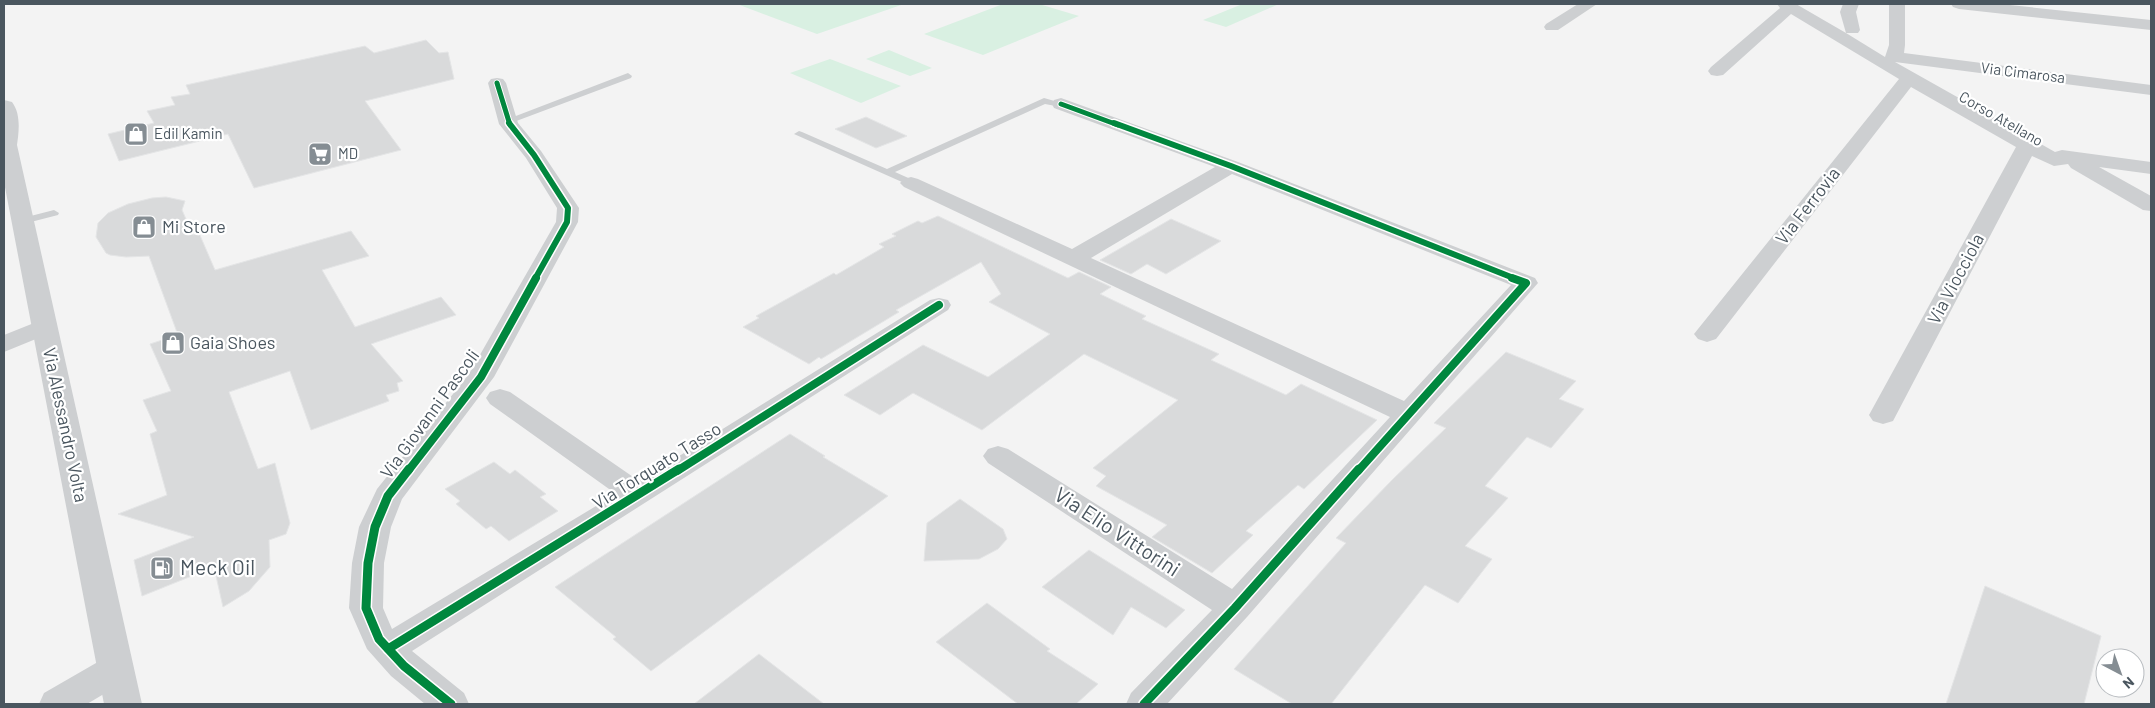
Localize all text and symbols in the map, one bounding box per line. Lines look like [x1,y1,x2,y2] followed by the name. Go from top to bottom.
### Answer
[1980,58,2066,86] street label: Via Cimarosa
[1956,87,2047,149] street label: Corso Atellano
[123,121,149,147] shop icon: Edil Kamin
[154,124,223,142] place label: Edil Kamin
[307,141,333,167] supermarket icon: MD
[338,144,358,162] place label: MD
[1770,162,1844,248] street label: Via Ferrovia
[131,214,157,240] shop icon: Mi Store
[162,215,226,237] place label: Mi Store
[1922,229,1988,328] street label: Via Viocciola
[160,330,186,356] shop icon: Gaia Shoes
[190,331,275,353] place label: Gaia Shoes
[375,344,484,482] street label: Via Giovanni Pascoli
[39,346,93,504] street label: Via Alessandro Volta
[588,417,725,514] street label: Via Torquato Tasso
[1050,481,1185,581] street label: Via Elio Vittorini
[180,554,255,579] place label: Meck Oil
[149,555,175,581] fuel station icon: Meck Oil
[2095,648,2145,698] north arrow
[2120,674,2138,693] text: N

